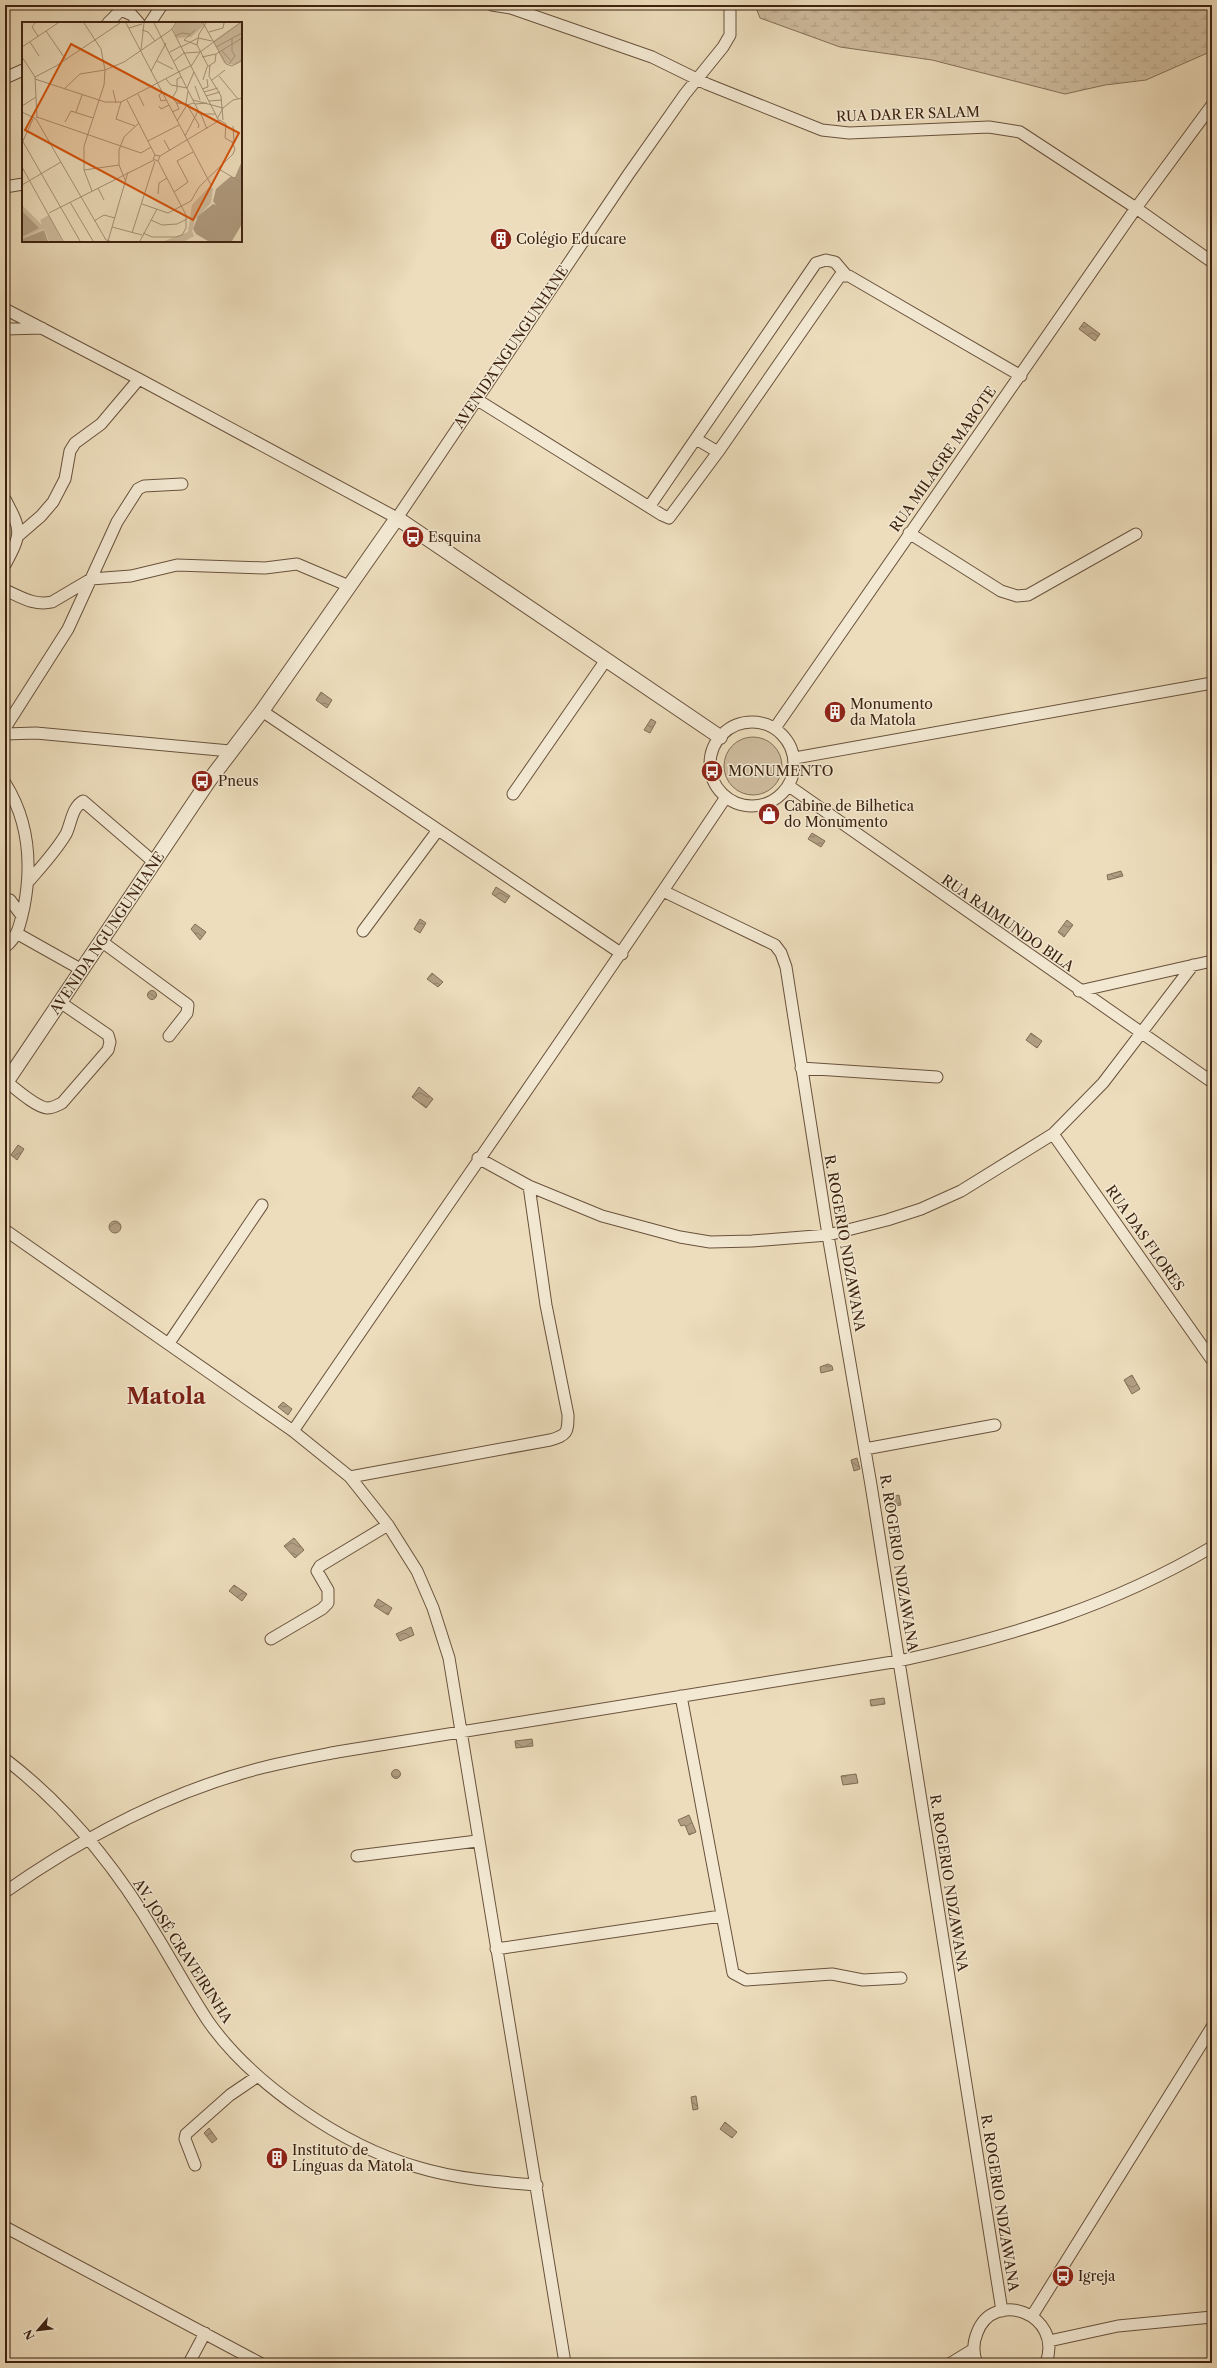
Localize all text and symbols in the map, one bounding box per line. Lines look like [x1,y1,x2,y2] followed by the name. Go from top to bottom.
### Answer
[22,22,242,242] inset map
[836,102,980,126] street label: RUA DAR ER SALAM
[488,226,514,252] building icon: Colégio Educare
[516,230,627,248] place label: Colégio Educare
[449,262,572,433] street label: AVENIDA NGUNGUNHANE
[886,383,1000,535] street label: RUA MILAGRE MABOTE
[400,524,426,550] bus stop icon: Esquina
[428,528,482,546] place label: Esquina
[850,695,933,729] place label: Monumento da Matola
[822,699,848,725] building icon: Monumento da Matola
[699,758,725,784] bus stop icon: MONUMENTO
[728,762,833,780] place label: MONUMENTO
[189,768,215,794] bus stop icon: Pneus
[218,772,259,790] place label: Pneus
[784,797,915,831] place label: Cabine de Bilhetica do Monumento
[756,801,782,827] shop icon: Cabine de Bilhetica do Monumento
[45,848,168,1019] street label: AVENIDA NGUNGUNHANE
[938,870,1078,976] street label: RUA RAIMUNDO BILA
[821,1153,870,1333] street label: R. ROGERIO NDZAWANA
[1102,1181,1188,1295] street label: RUA DAS FLORES
[126,1383,206,1410] district label: Matola
[876,1473,922,1654] street label: R. ROGERIO NDZAWANA
[926,1793,972,1974] street label: R. ROGERIO NDZAWANA
[129,1874,237,2027] street label: AV. JOSÉ CRAVEIRINHA
[977,2113,1023,2294] street label: R. ROGERIO NDZAWANA
[292,2141,414,2175] place label: Instituto de Línguas da Matola
[264,2145,290,2171] building icon: Instituto de Línguas da Matola
[1050,2263,1076,2289] bus stop icon: Igreja
[1078,2267,1116,2285] place label: Igreja
[18,2310,58,2350] north arrow
[21,2327,38,2342] text: N

